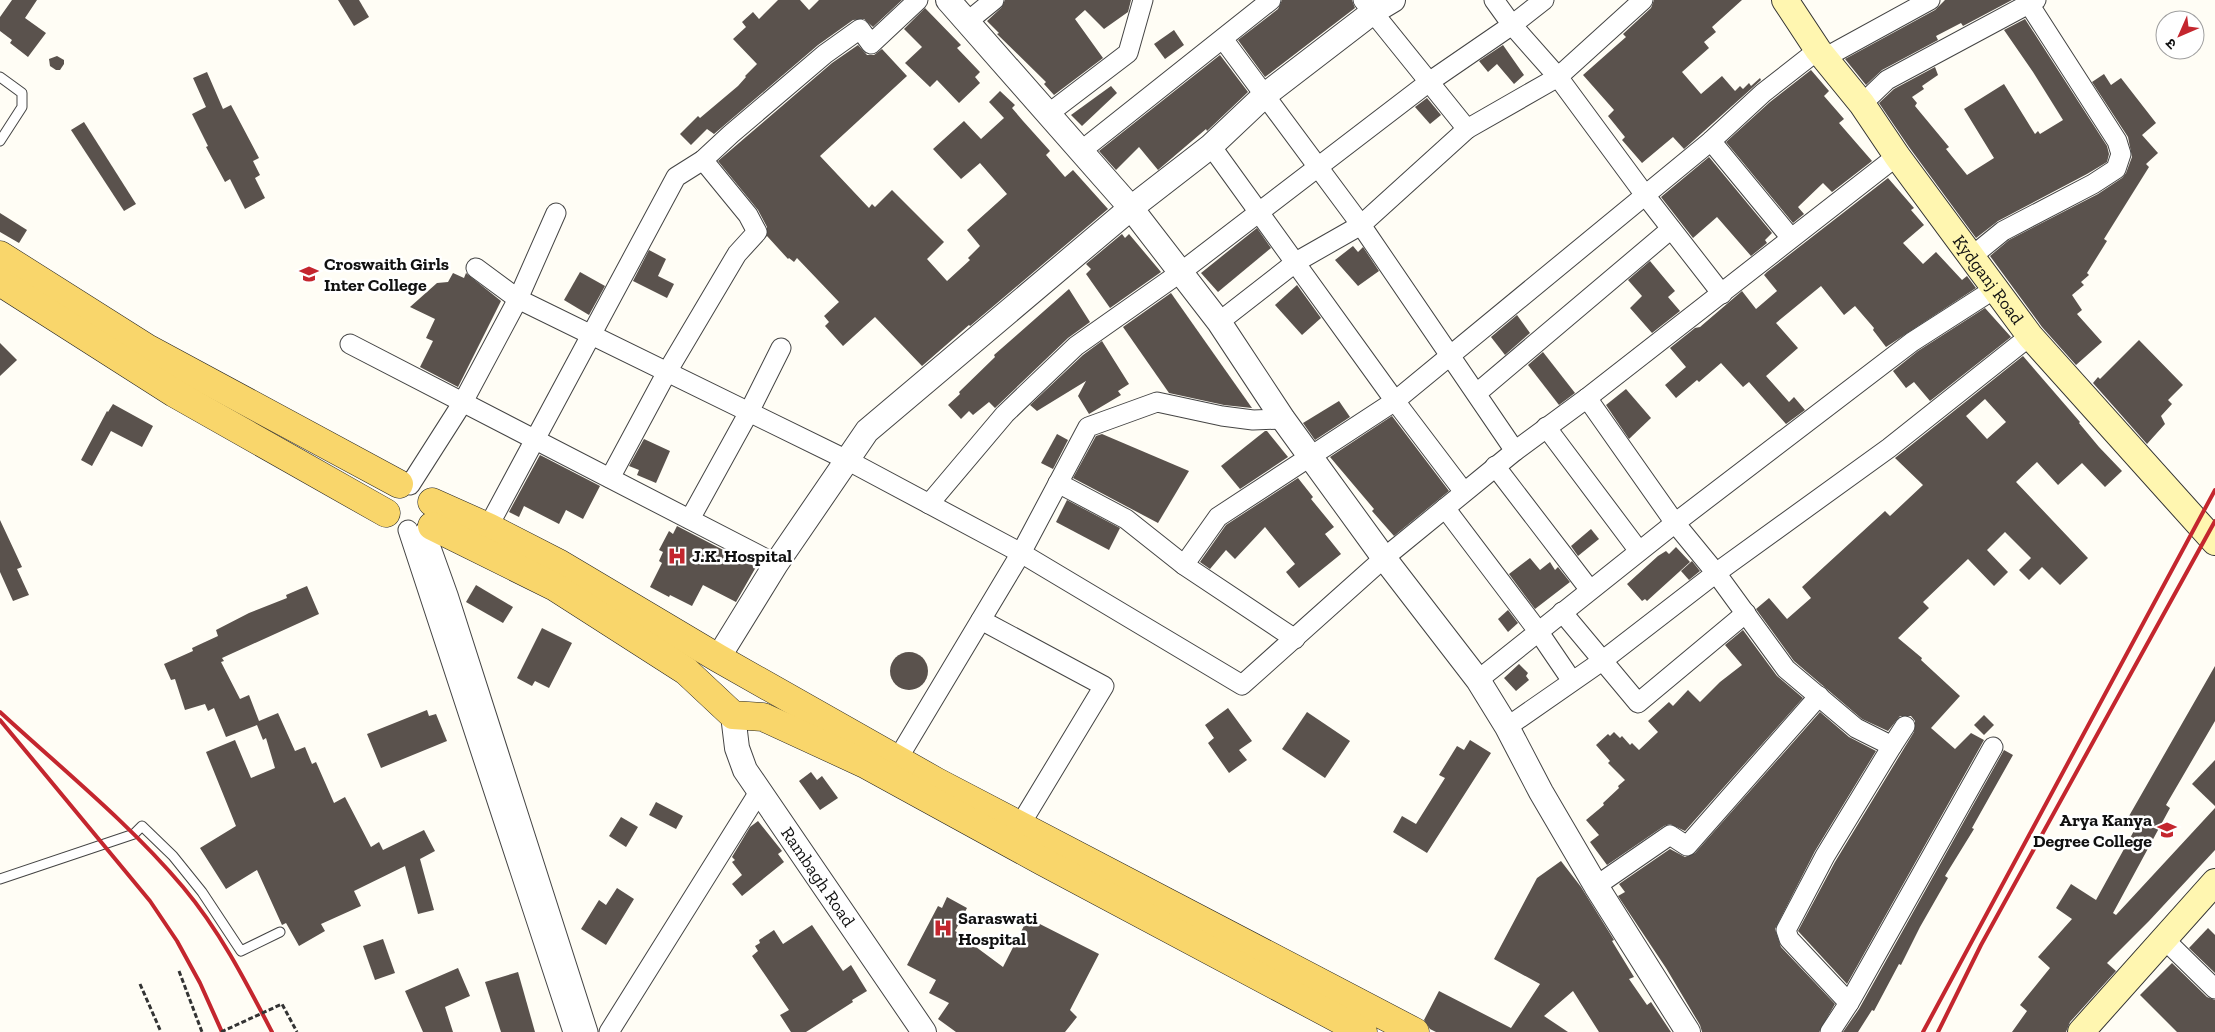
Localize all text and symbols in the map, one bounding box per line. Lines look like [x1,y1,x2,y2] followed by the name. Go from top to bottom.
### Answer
[2155,10,2205,60] north arrow
[2162,34,2180,53] text: उ
[1948,231,2029,329] street label: Kydganj Road
[324,253,449,296] place label: Croswaith Girls Inter College
[298,263,320,285] school or university icon: Croswaith Girls Inter College
[666,545,688,567] hospital icon: J.K. Hospital
[692,545,792,567] place label: J.K. Hospital
[2033,809,2152,852] place label: Arya Kanya Degree College
[2156,819,2178,841] school or university icon: Arya Kanya Degree College
[776,823,860,931] street label: Rambagh Road
[958,907,1038,950] place label: Saraswati Hospital
[932,917,954,939] hospital icon: Saraswati Hospital

